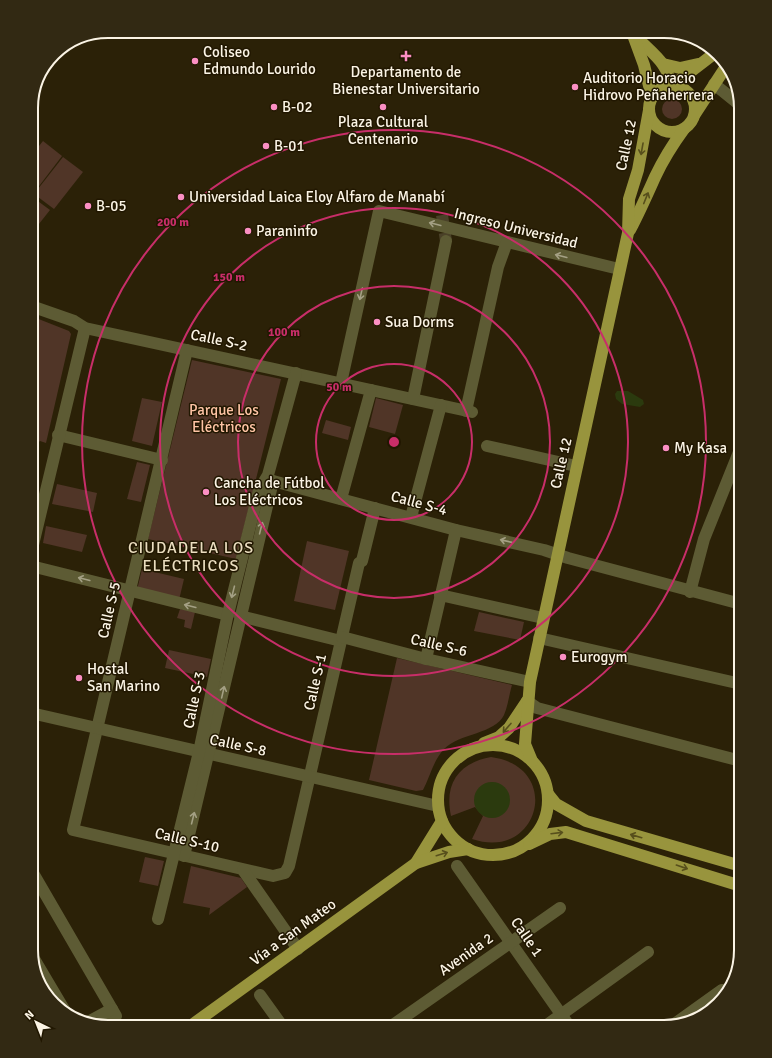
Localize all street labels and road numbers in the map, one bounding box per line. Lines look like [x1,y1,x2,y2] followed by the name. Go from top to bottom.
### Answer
[612,118,640,172] street label: Calle 12
[452,204,580,252] street label: Ingreso Universidad
[189,325,249,355] street label: Calle S-2
[546,436,576,490] street label: Calle 12
[389,487,449,519] street label: Calle S-4
[94,580,124,640] street label: Calle S-5
[409,630,469,660] street label: Calle S-6
[300,652,330,712] street label: Calle S-1
[179,670,209,730] street label: Calle S-3
[208,730,268,760] street label: Calle S-8
[153,824,221,856] street label: Calle S-10
[246,895,340,969] street label: Vía a San Mateo
[507,914,547,960] street label: Calle 1
[435,929,497,979] street label: Avenida 2

